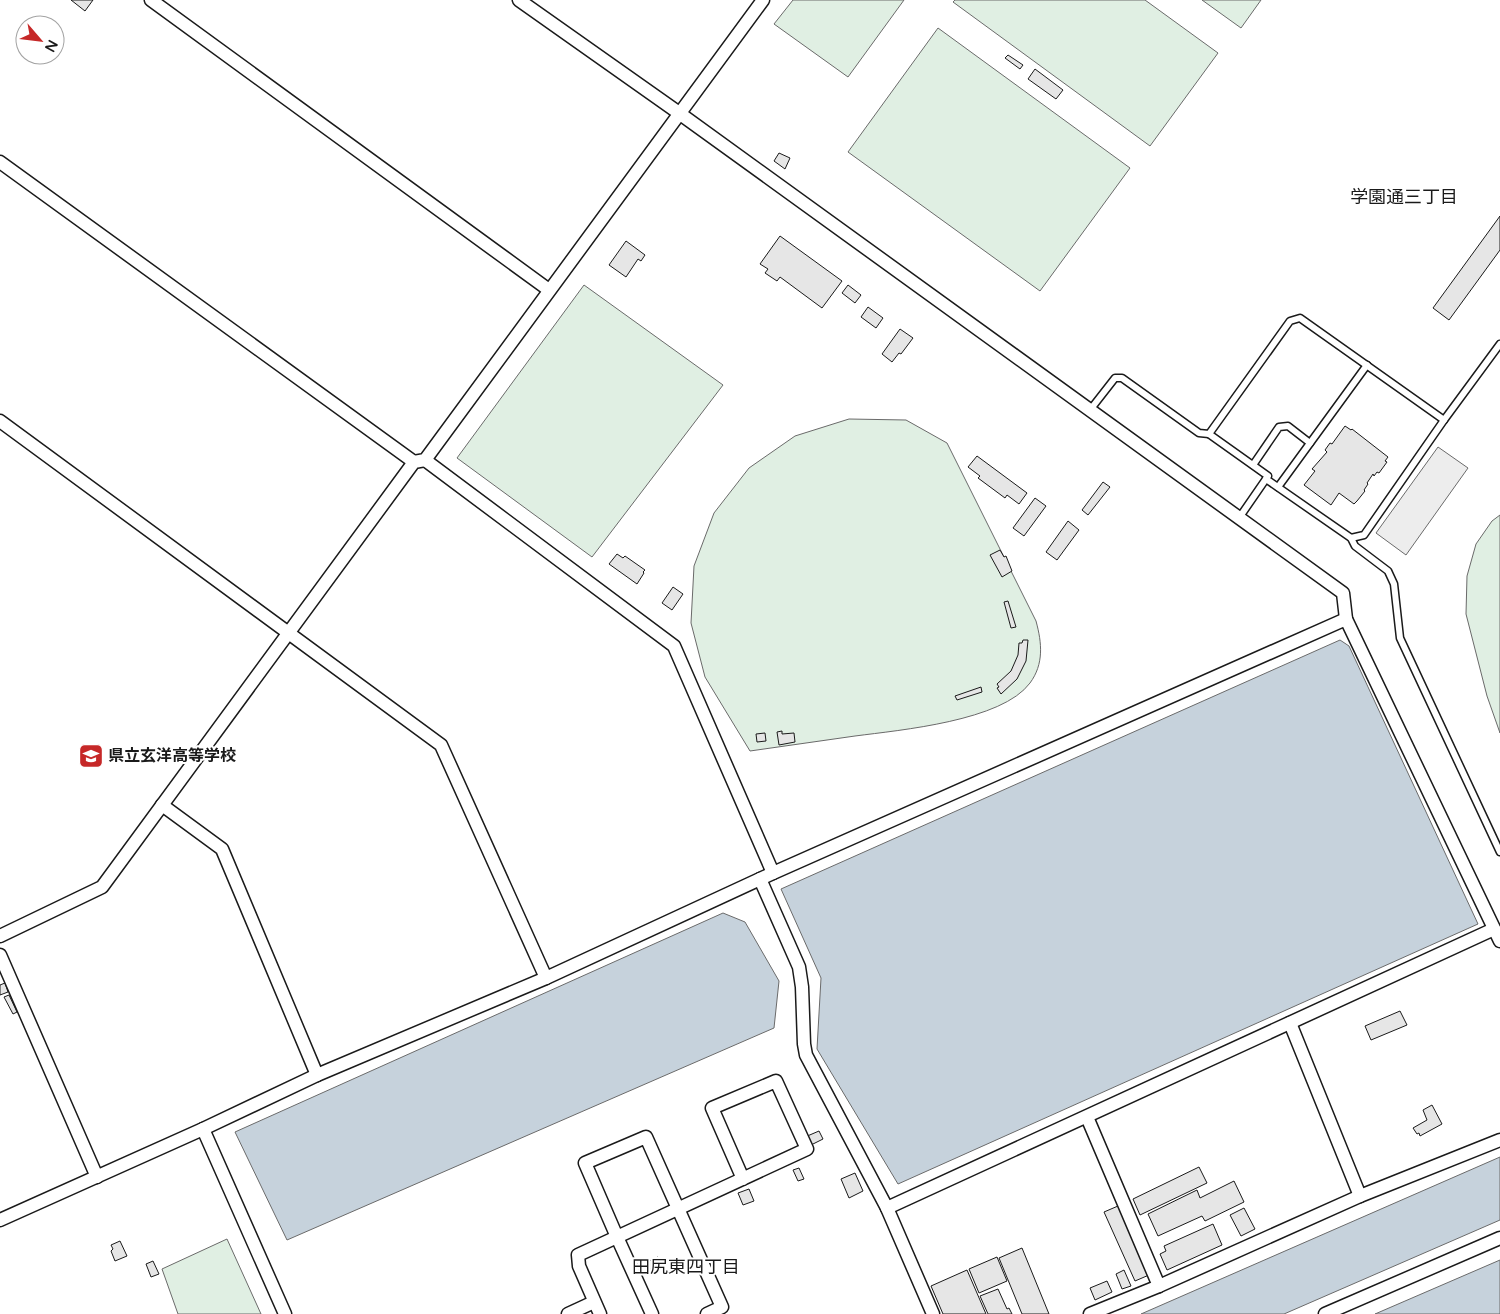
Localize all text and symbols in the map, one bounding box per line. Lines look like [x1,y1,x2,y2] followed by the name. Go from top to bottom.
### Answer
[15,15,65,65] north arrow
[41,37,61,55] text: N
[1350,186,1458,208] district label: 学園通三丁目
[78,743,104,769] school or university icon: 県立玄洋高等学校
[108,746,236,766] place label: 県立玄洋高等学校
[632,1256,740,1278] district label: 田尻東四丁目

